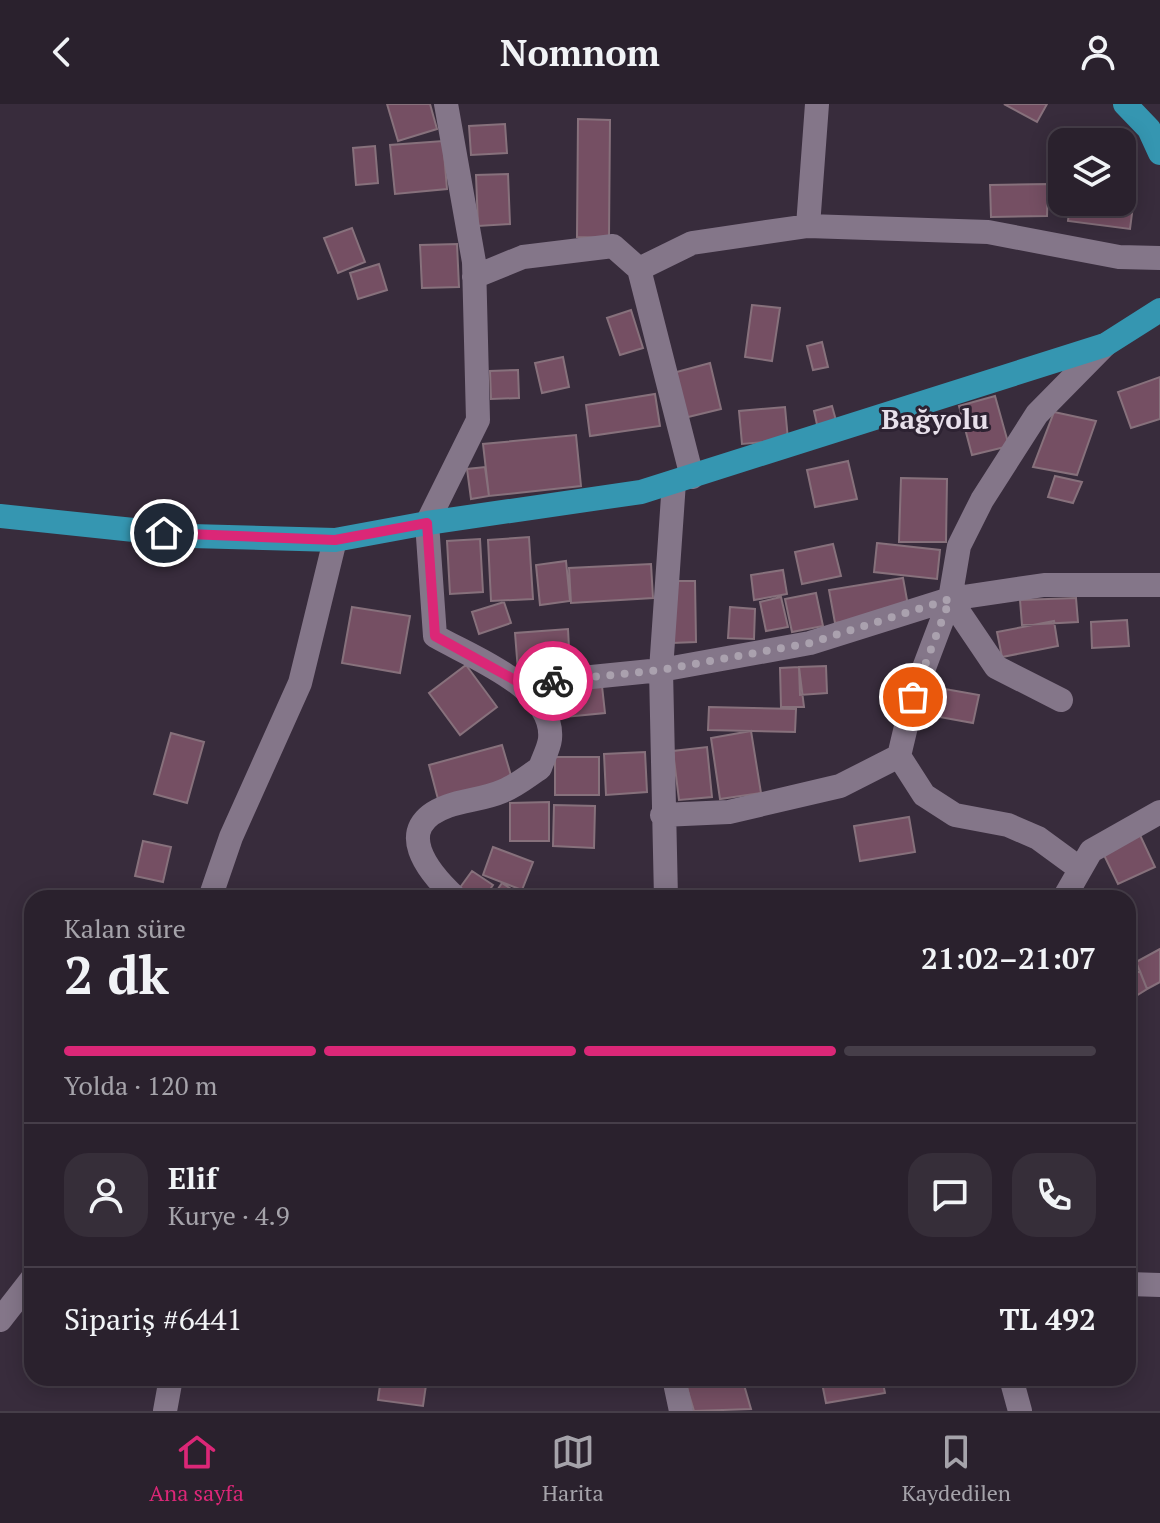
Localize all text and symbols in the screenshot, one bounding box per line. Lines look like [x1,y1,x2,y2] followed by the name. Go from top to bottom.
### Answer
[500,29,660,76] text: Nomnom
[40,30,84,74] icon: back
[1076,30,1120,74] icon: person
[1048,128,1136,216] map controls
[1048,128,1136,216] button: layers
[881,400,989,437] district label: Bağyolu
[130,499,198,567] pin
[142,511,186,555] icon: home
[513,641,593,721] courier
[531,659,575,703] icon: bike
[879,663,947,731] pin
[891,675,935,719] icon: bag
[64,911,186,945] text: Kalan süre
[921,938,1096,978] text: 21:02–21:07
[64,940,169,1009] text: 2 dk
[64,1068,217,1102] text: Yolda · 120 m
[64,1153,148,1237] button: person
[908,1153,992,1237] button: chat
[1012,1153,1096,1237] button: phone
[168,1158,217,1198] text: Elif
[168,1198,290,1232] text: Kurye · 4.9
[64,1299,243,1339] text: Sipariş #6441
[1000,1299,1096,1339] text: TL 492
[149,1430,244,1507] tab: Ana sayfa
[542,1430,604,1507] tab: Harita
[902,1430,1011,1507] tab: Kaydedilen

